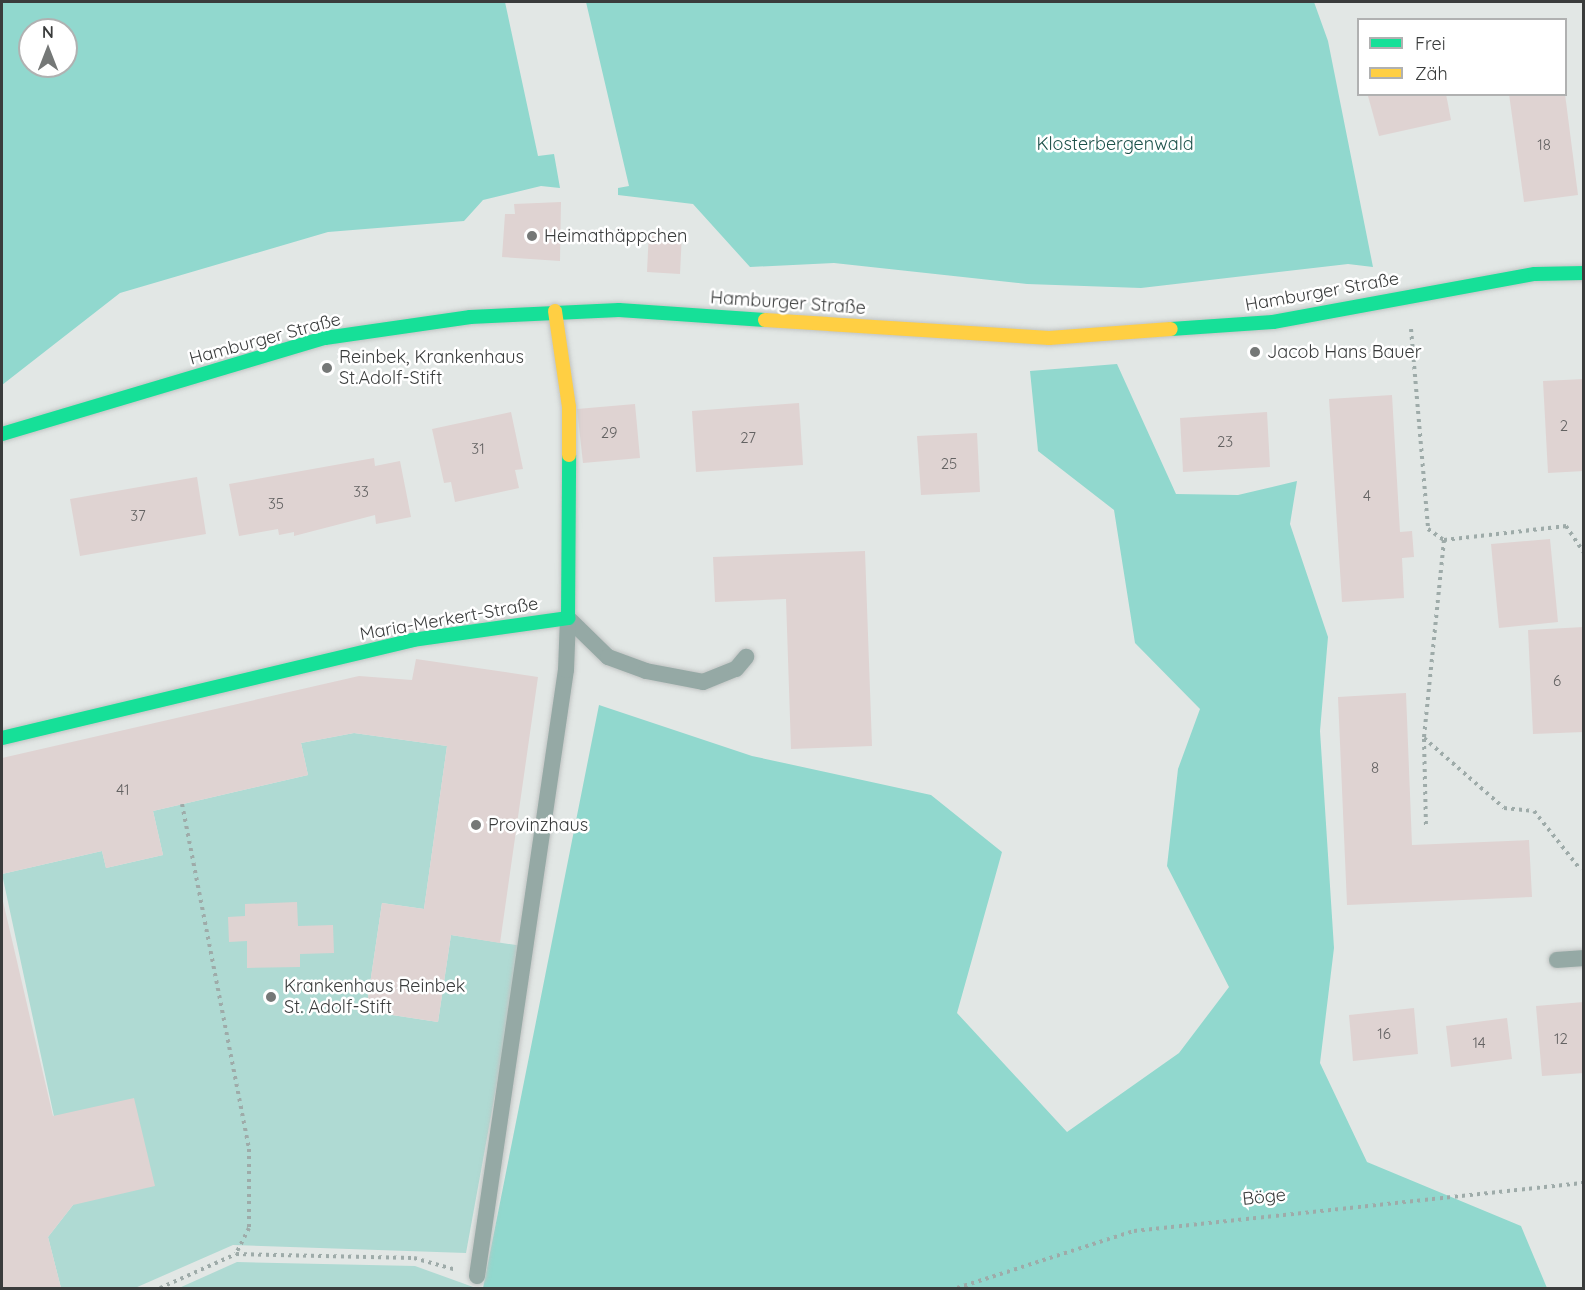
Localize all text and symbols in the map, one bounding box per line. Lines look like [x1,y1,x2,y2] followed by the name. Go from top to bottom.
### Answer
[18,18,78,78] north arrow
[1357,18,1567,96] legend
[42,22,54,42] text: N
[1415,32,1446,55] text: Frei
[1415,62,1448,85] text: Zäh
[1036,133,1194,155] park label: Klosterbergenwald
[1537,136,1551,154] house number: 18
[544,225,687,247] place label: Heimathäppchen
[525,229,539,243] marker: Heimathäppchen
[1243,268,1401,316] street label: Hamburger Straße
[709,287,867,319] street label: Hamburger Straße
[187,308,343,370] street label: Hamburger Straße
[1267,341,1422,363] place label: Jacob Hans Bauer
[1248,345,1262,359] marker: Jacob Hans Bauer
[339,347,524,389] place label: Reinbek, Krankenhaus St.Adolf-Stift
[320,361,334,375] marker: Reinbek, Krankenhaus St.Adolf-Stift
[1560,417,1568,435] house number: 2
[601,424,617,442] house number: 29
[740,429,756,447] house number: 27
[1217,433,1233,451] house number: 23
[471,440,485,458] house number: 31
[941,455,957,473] house number: 25
[353,483,369,501] house number: 33
[1363,487,1371,505] house number: 4
[268,495,284,513] house number: 35
[130,507,146,525] house number: 37
[358,593,540,645] street label: Maria-Merkert-Straße
[1553,672,1561,690] house number: 6
[1371,759,1379,777] house number: 8
[116,781,130,799] house number: 41
[488,814,588,836] place label: Provinzhaus
[469,818,483,832] marker: Provinzhaus
[284,976,465,1018] place label: Krankenhaus Reinbek St. Adolf-Stift
[262,988,280,1006] marker: Krankenhaus Reinbek St. Adolf-Stift
[1377,1025,1391,1043] house number: 16
[1554,1030,1568,1048] house number: 12
[1472,1034,1486,1052] house number: 14
[1241,1184,1287,1210] street label: Böge

